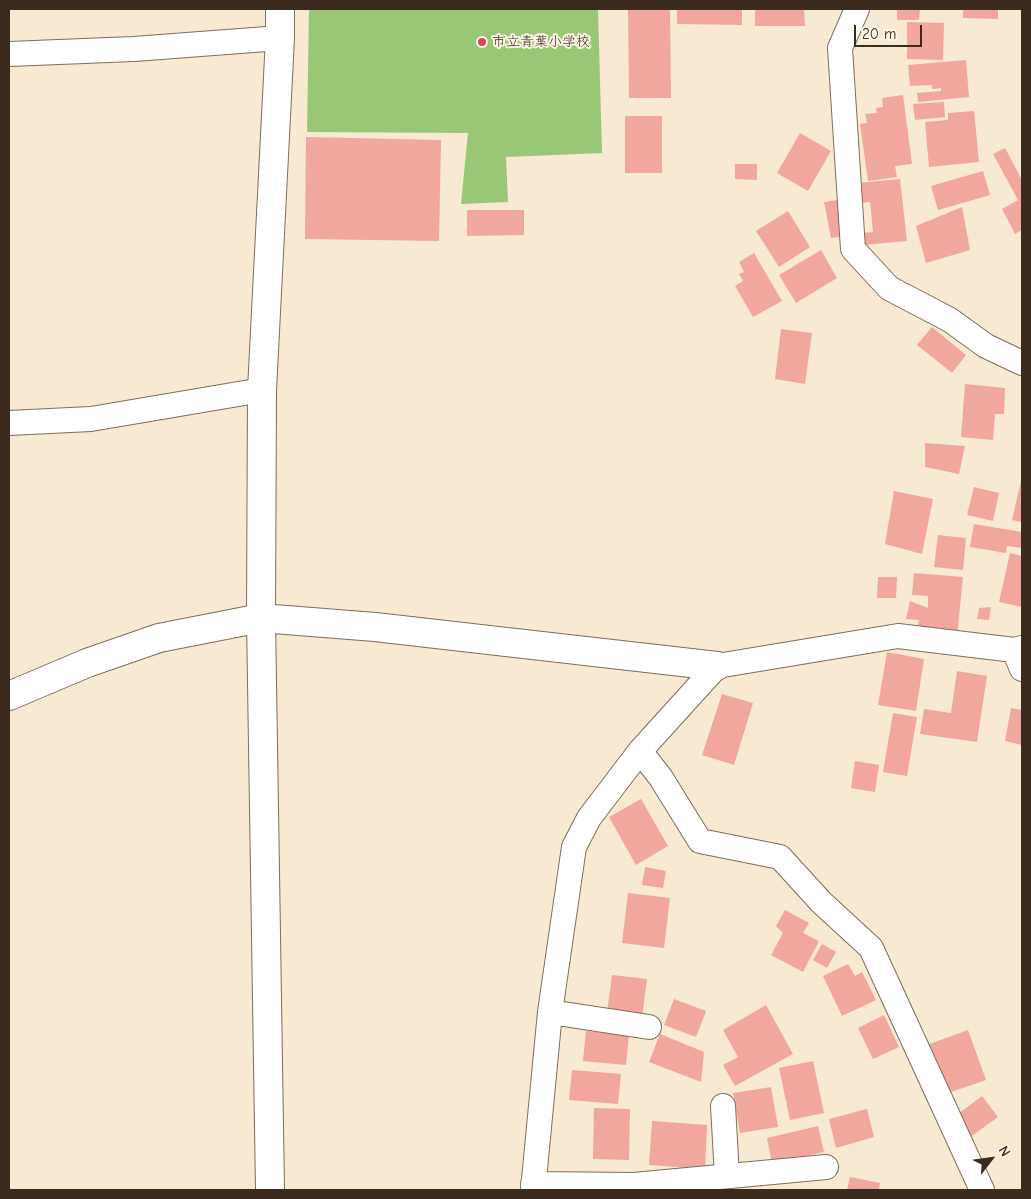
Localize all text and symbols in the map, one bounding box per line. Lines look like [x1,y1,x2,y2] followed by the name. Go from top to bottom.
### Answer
[856,15,924,47] scale bar
[862,25,896,43] text: 20 m
[492,34,590,50] place label: 市立青葉小学校
[476,36,488,48] marker: 市立青葉小学校
[966,1134,1016,1184] north arrow
[995,1143,1014,1159] text: N

